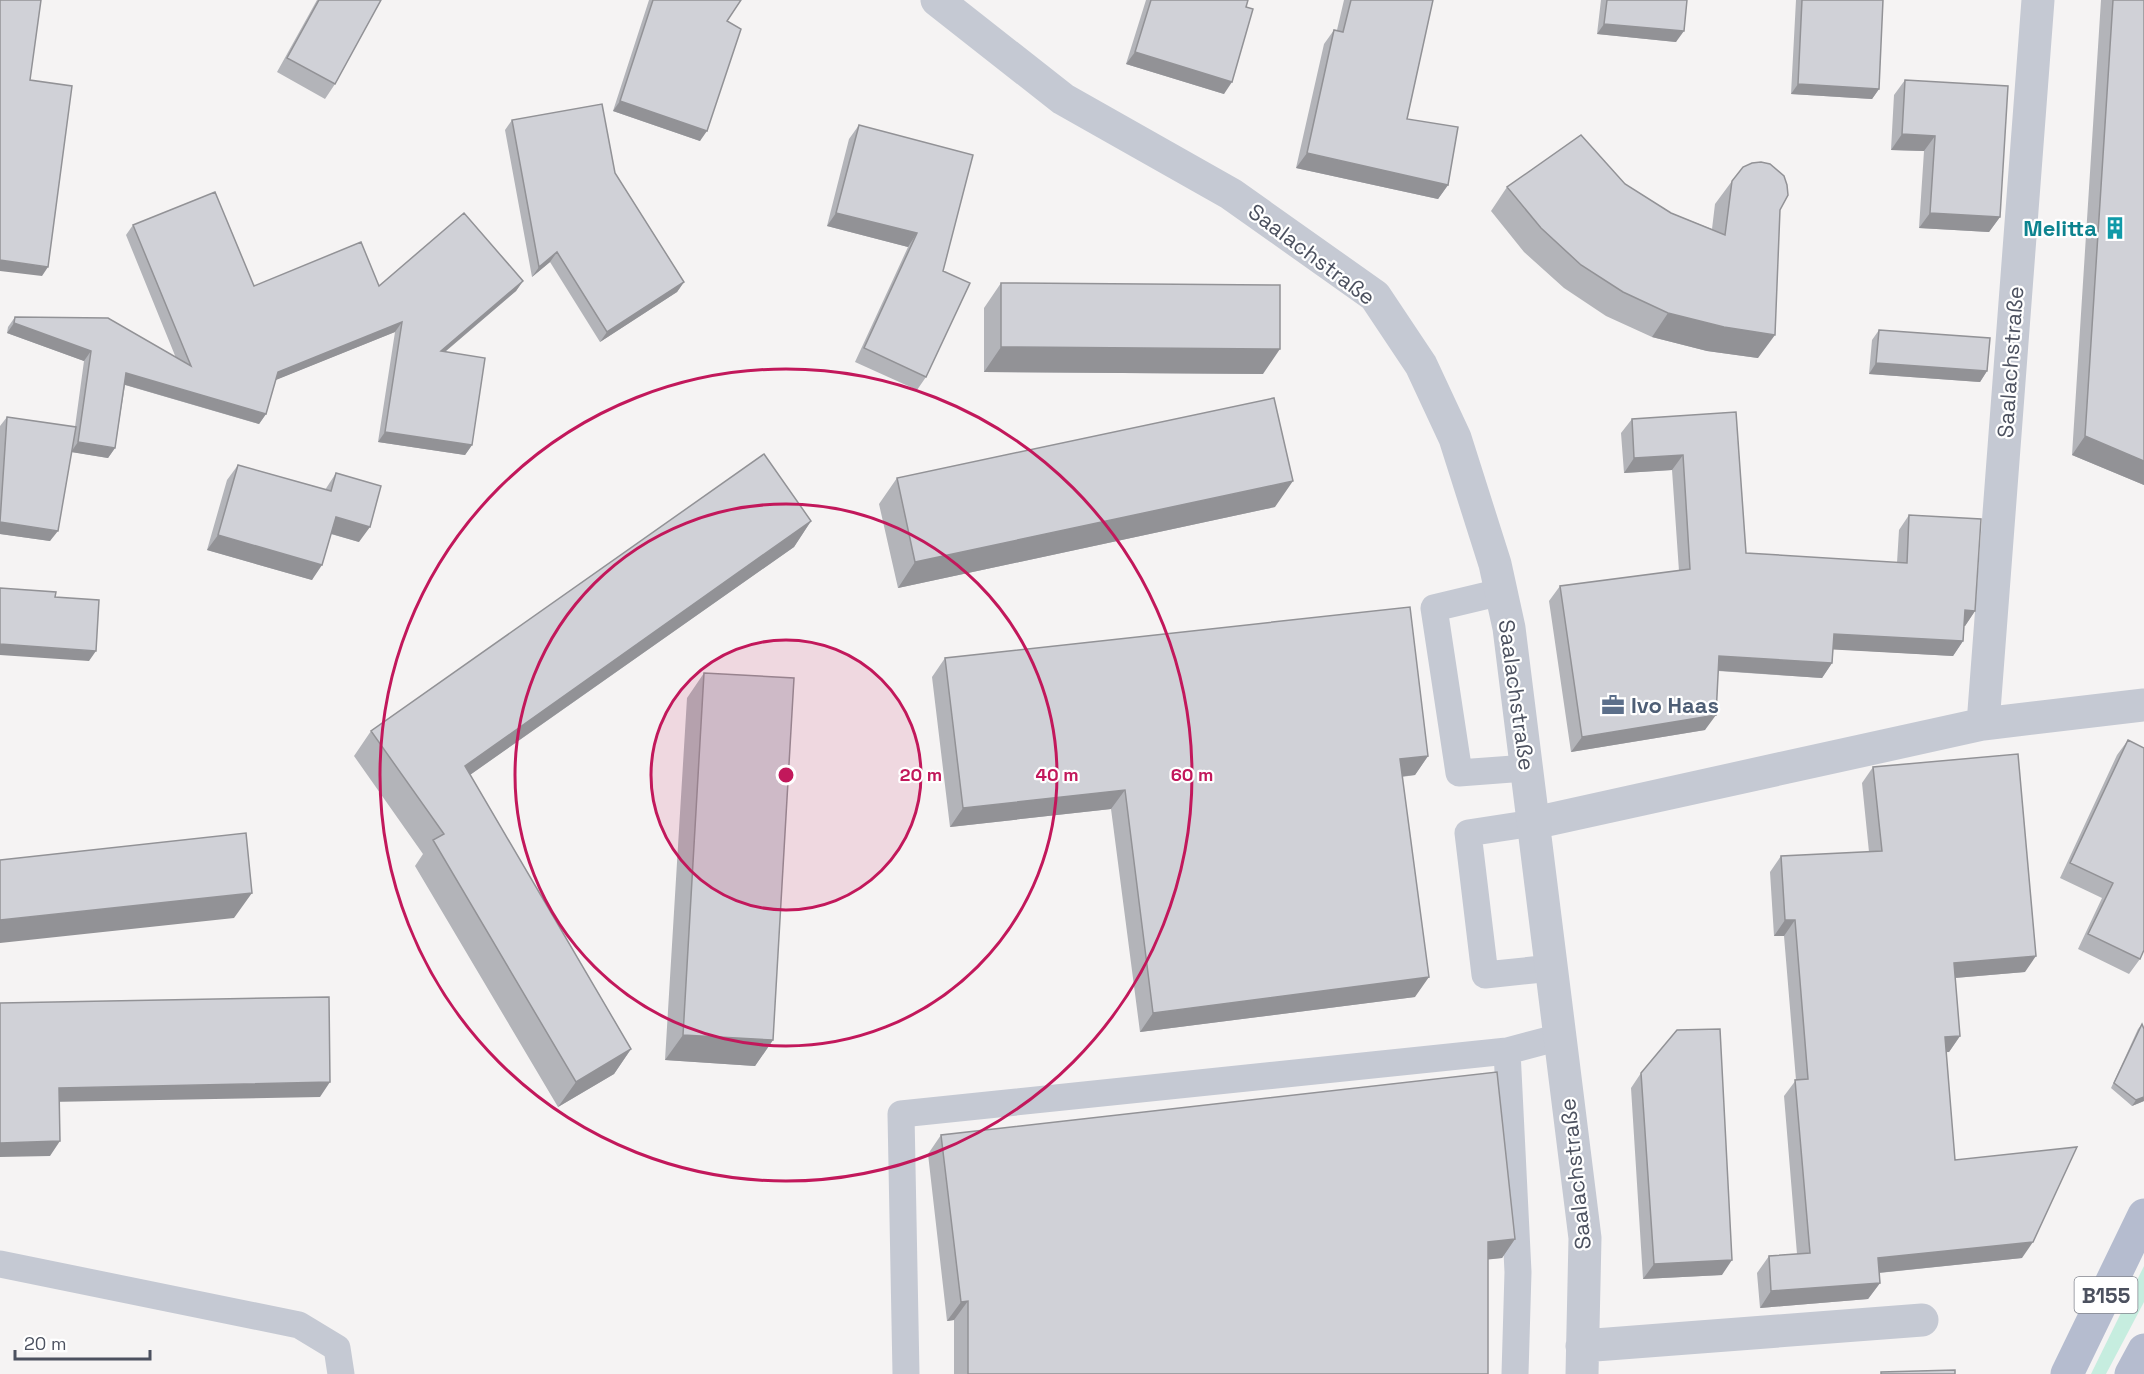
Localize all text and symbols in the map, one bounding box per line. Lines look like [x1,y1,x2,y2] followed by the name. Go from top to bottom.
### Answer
[1243,197,1381,311] street label: Saalachstraße
[2023,214,2097,242] place label: Melitta
[2102,215,2128,241] building icon: Melitta
[1991,285,2029,439] street label: Saalachstraße
[1493,618,1541,772] street label: Saalachstraße
[1631,691,1719,719] place label: Ivo Haas
[1600,692,1626,718] office icon: Ivo Haas
[900,763,942,786] text: 20 m
[1035,763,1079,786] text: 40 m
[1171,763,1213,786] text: 60 m
[776,765,796,785] centre of rings
[1553,1097,1597,1251] street label: Saalachstraße
[2074,1277,2138,1313] road number: B155
[15,1323,150,1361] scale bar
[24,1332,67,1355] text: 20 m

